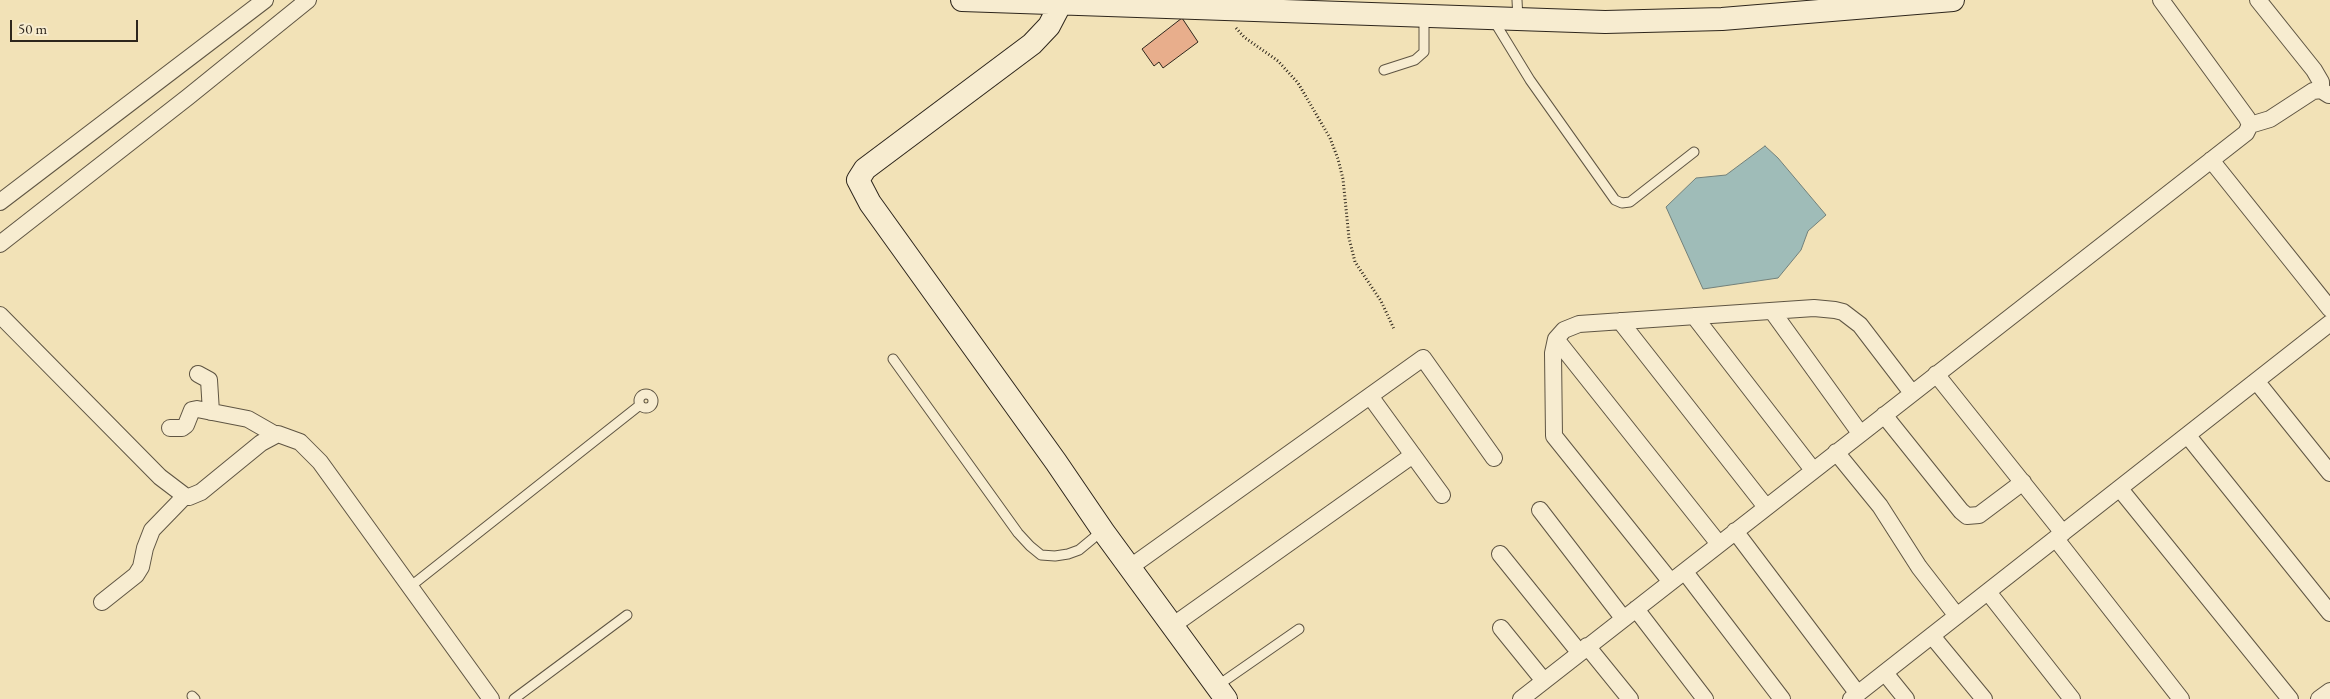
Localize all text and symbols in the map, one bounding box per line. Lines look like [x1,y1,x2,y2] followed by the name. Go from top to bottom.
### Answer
[12,10,140,42] scale bar
[18,19,47,38] text: 50 m

